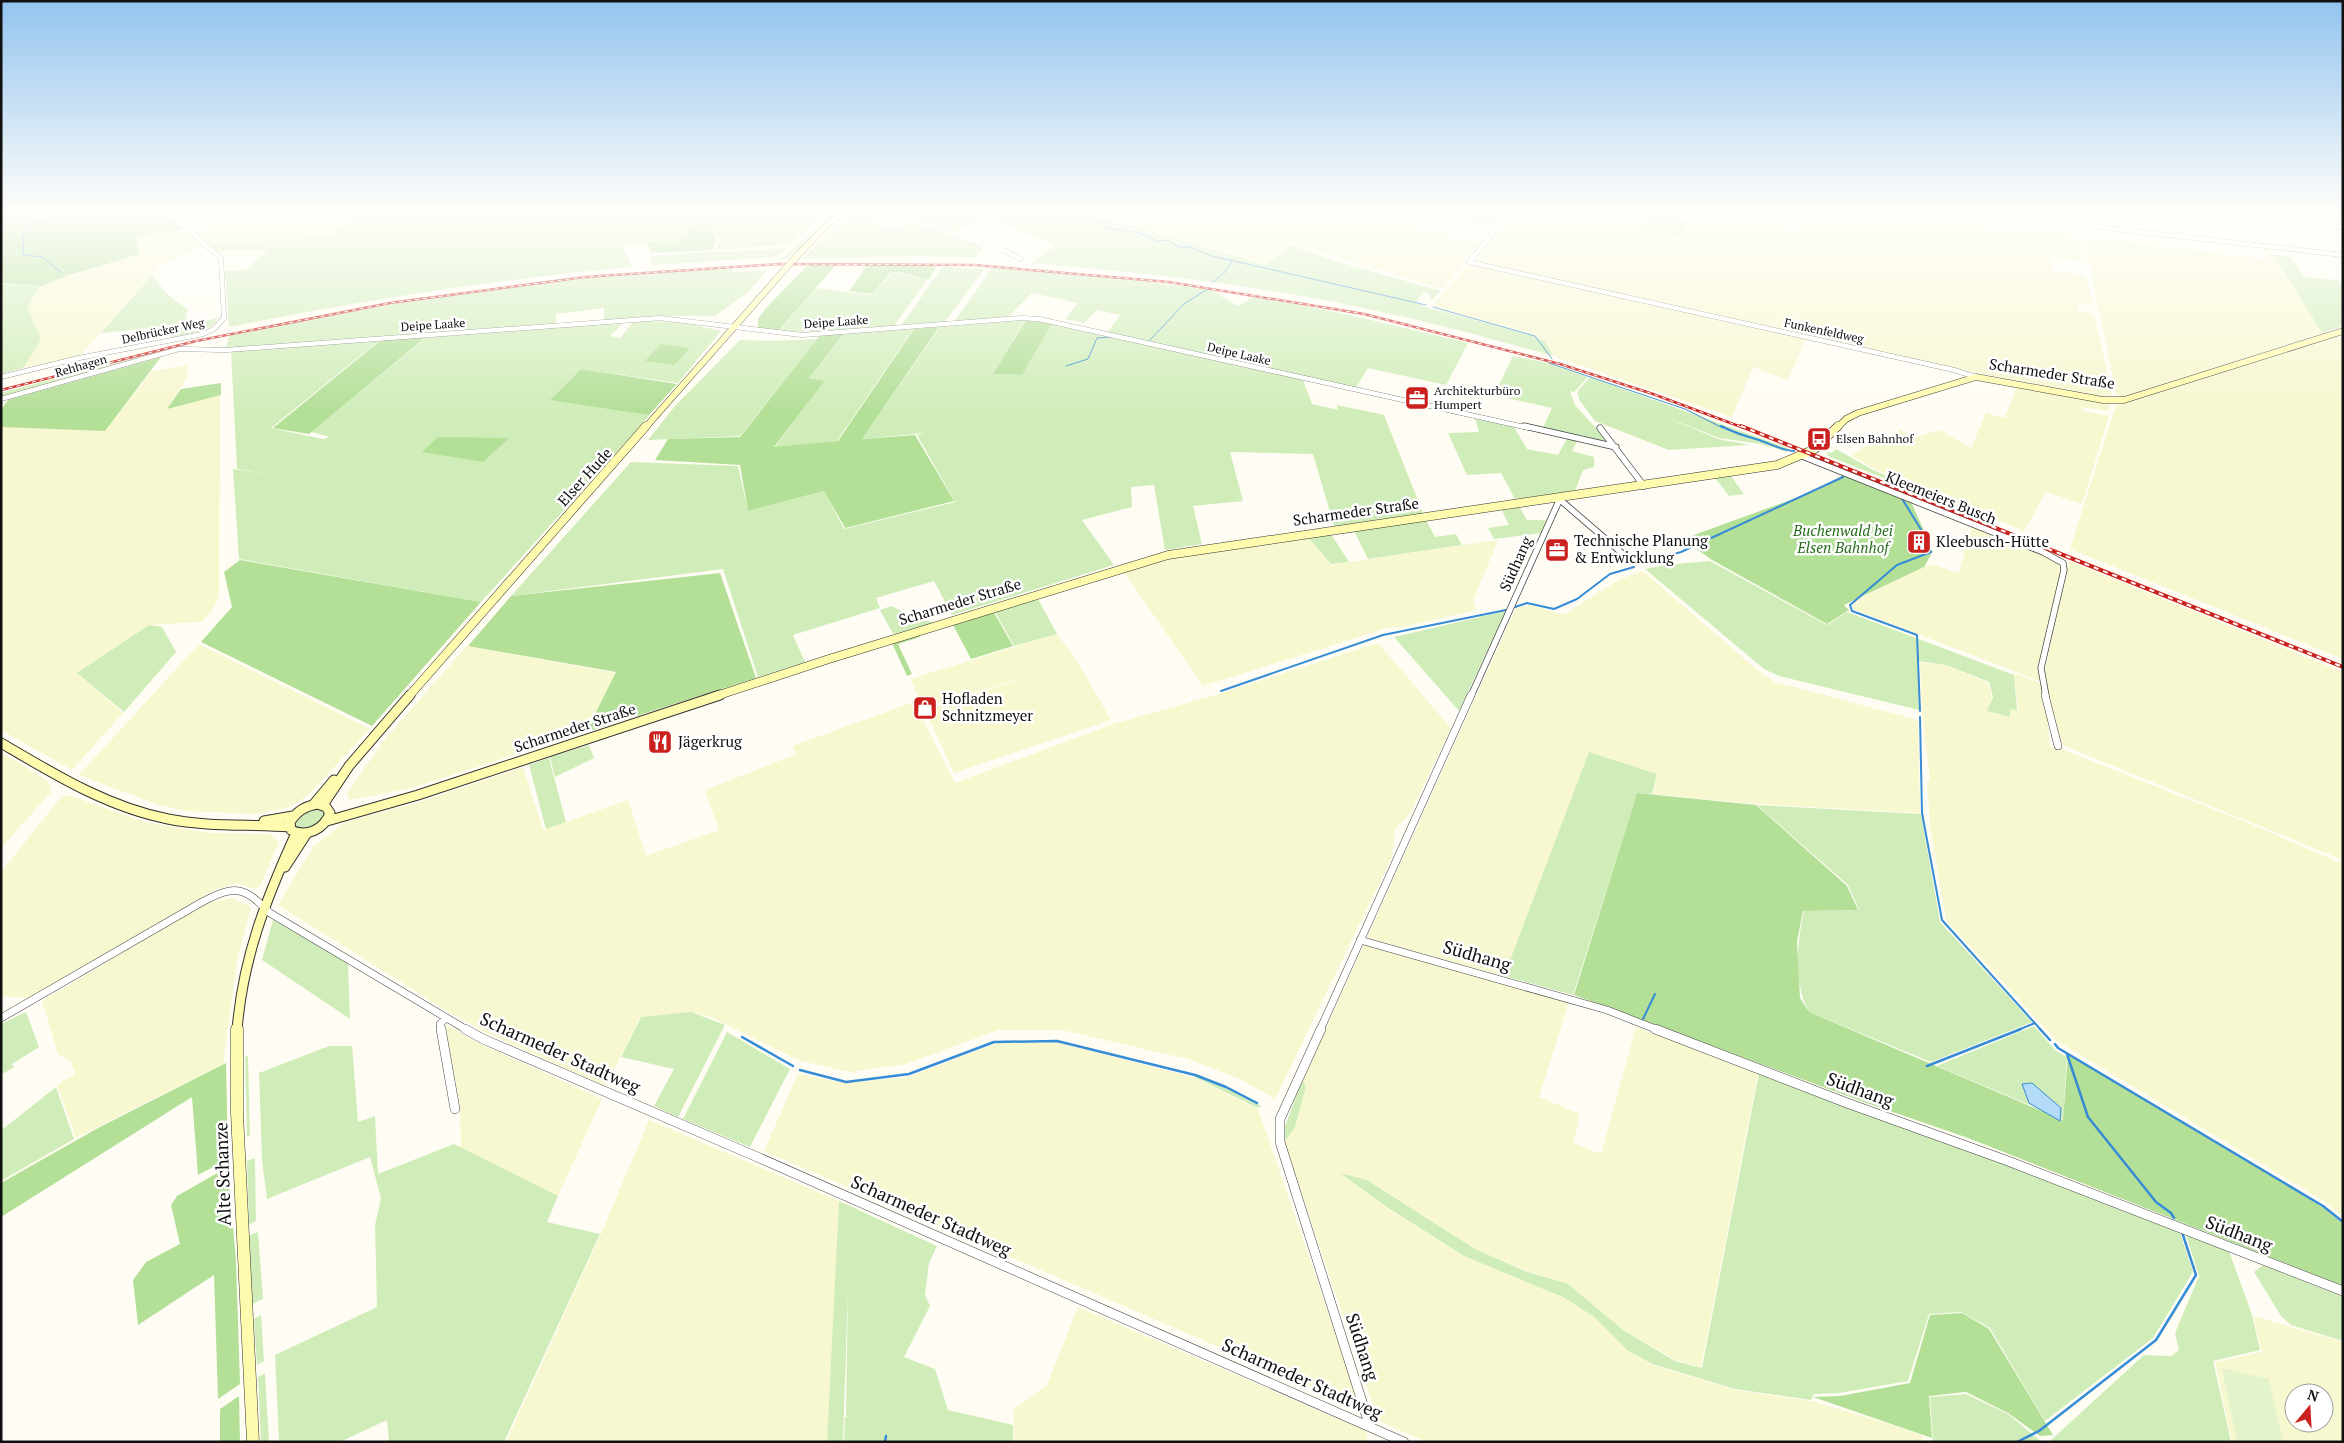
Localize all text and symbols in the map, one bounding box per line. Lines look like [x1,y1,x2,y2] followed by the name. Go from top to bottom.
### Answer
[803,312,869,331] street label: Deipe Laake
[120,314,206,347] street label: Delbrücker Weg
[400,315,466,334] street label: Deipe Laake
[1783,315,1866,346] street label: Funkenfeldweg
[1206,339,1272,368] street label: Deipe Laake
[53,351,108,380] street label: Rehhagen
[1988,353,2116,393] street label: Scharmeder Straße
[1434,383,1521,412] place label: Architekturbüro Humpert
[1404,385,1430,411] office icon: Architekturbüro Humpert
[1806,426,1832,452] bus stop icon: Elsen Bahnhof
[1836,431,1914,446] place label: Elsen Bahnhof
[553,443,616,510] street label: Elser Hude
[1883,466,2000,528] street label: Kleemeiers Busch
[1292,492,1420,530] street label: Scharmeder Straße
[1792,520,1894,557] park label: Buchenwald bei Elsen Bahnhof
[1906,529,1932,555] building icon: Kleebusch-Hütte
[1574,530,1709,567] place label: Technische Planung & Entwicklung
[1936,531,2049,551] place label: Kleebusch-Hütte
[1494,532,1537,594] street label: Südhang
[1544,537,1570,563] office icon: Technische Planung & Entwicklung
[896,573,1023,629] street label: Scharmeder Straße
[942,688,1033,725] place label: Hofladen Schnitzmeyer
[912,695,938,721] shop icon: Hofladen Schnitzmeyer
[511,698,638,756] street label: Scharmeder Straße
[647,729,673,755] restaurant icon: Jägerkrug
[678,731,743,751] place label: Jägerkrug
[1440,934,1515,976] street label: Südhang
[476,1006,645,1098] street label: Scharmeder Stadtweg
[1823,1066,1898,1112] street label: Südhang
[208,1122,236,1226] street label: Alte Schanze
[847,1169,1016,1261] street label: Scharmeder Stadtweg
[2202,1209,2277,1257] street label: Südhang
[1341,1310,1385,1384] street label: Südhang
[1218,1332,1387,1424] street label: Scharmeder Stadtweg
[2284,1383,2334,1433] north arrow
[2305,1384,2322,1406] text: N

